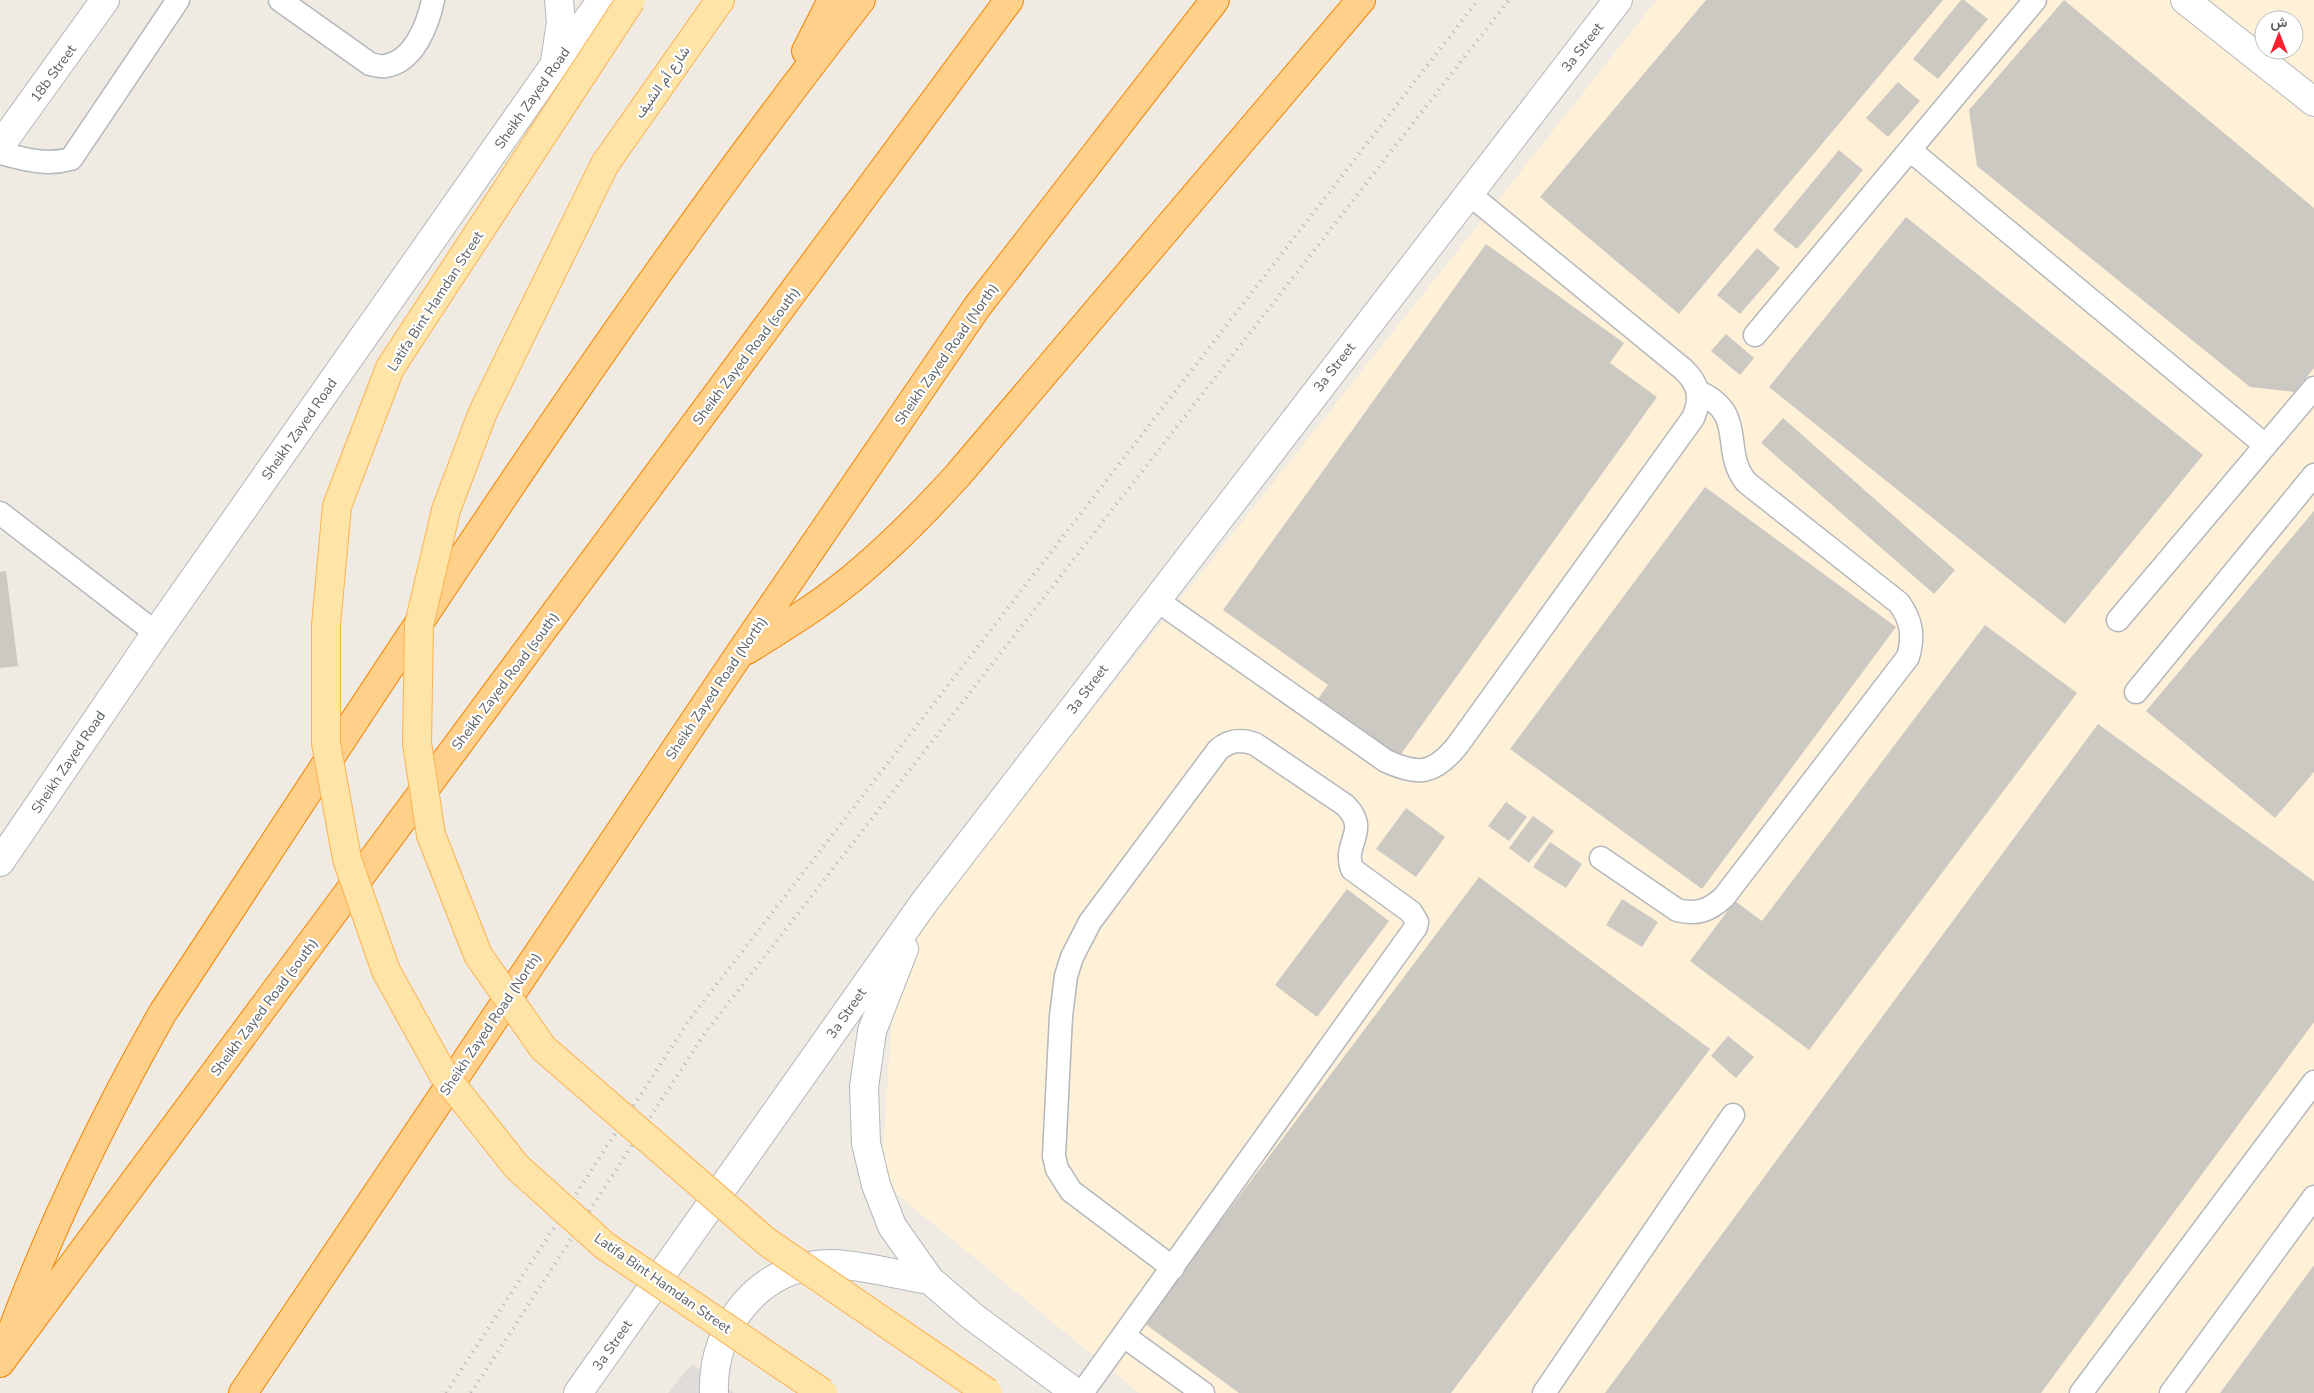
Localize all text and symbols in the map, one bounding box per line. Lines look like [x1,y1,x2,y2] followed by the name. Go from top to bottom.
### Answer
[2254,10,2304,60] north arrow
[2271,13,2288,32] text: ش
[1557,19,1608,76] street label: 3a Street
[26,41,81,106] street label: 18b Street
[631,42,695,123] street label: شارع أم الشيف
[490,44,575,153] street label: Sheikh Zayed Road
[383,228,488,375] street label: Latifa Bint Hamdan Street
[890,280,1003,429] street label: Sheikh Zayed Road (North)
[688,284,804,429] street label: Sheikh Zayed Road (south)
[1309,339,1360,396] street label: 3a Street
[257,375,342,484] street label: Sheikh Zayed Road
[447,609,563,754] street label: Sheikh Zayed Road (south)
[661,613,772,764] street label: Sheikh Zayed Road (North)
[1062,661,1112,718] street label: 3a Street
[27,707,110,817] street label: Sheikh Zayed Road
[206,935,322,1080] street label: Sheikh Zayed Road (south)
[435,949,546,1100] street label: Sheikh Zayed Road (North)
[822,984,871,1042] street label: 3a Street
[590,1229,735,1338] street label: Latifa Bint Hamdan Street
[588,1316,637,1374] street label: 3a Street

